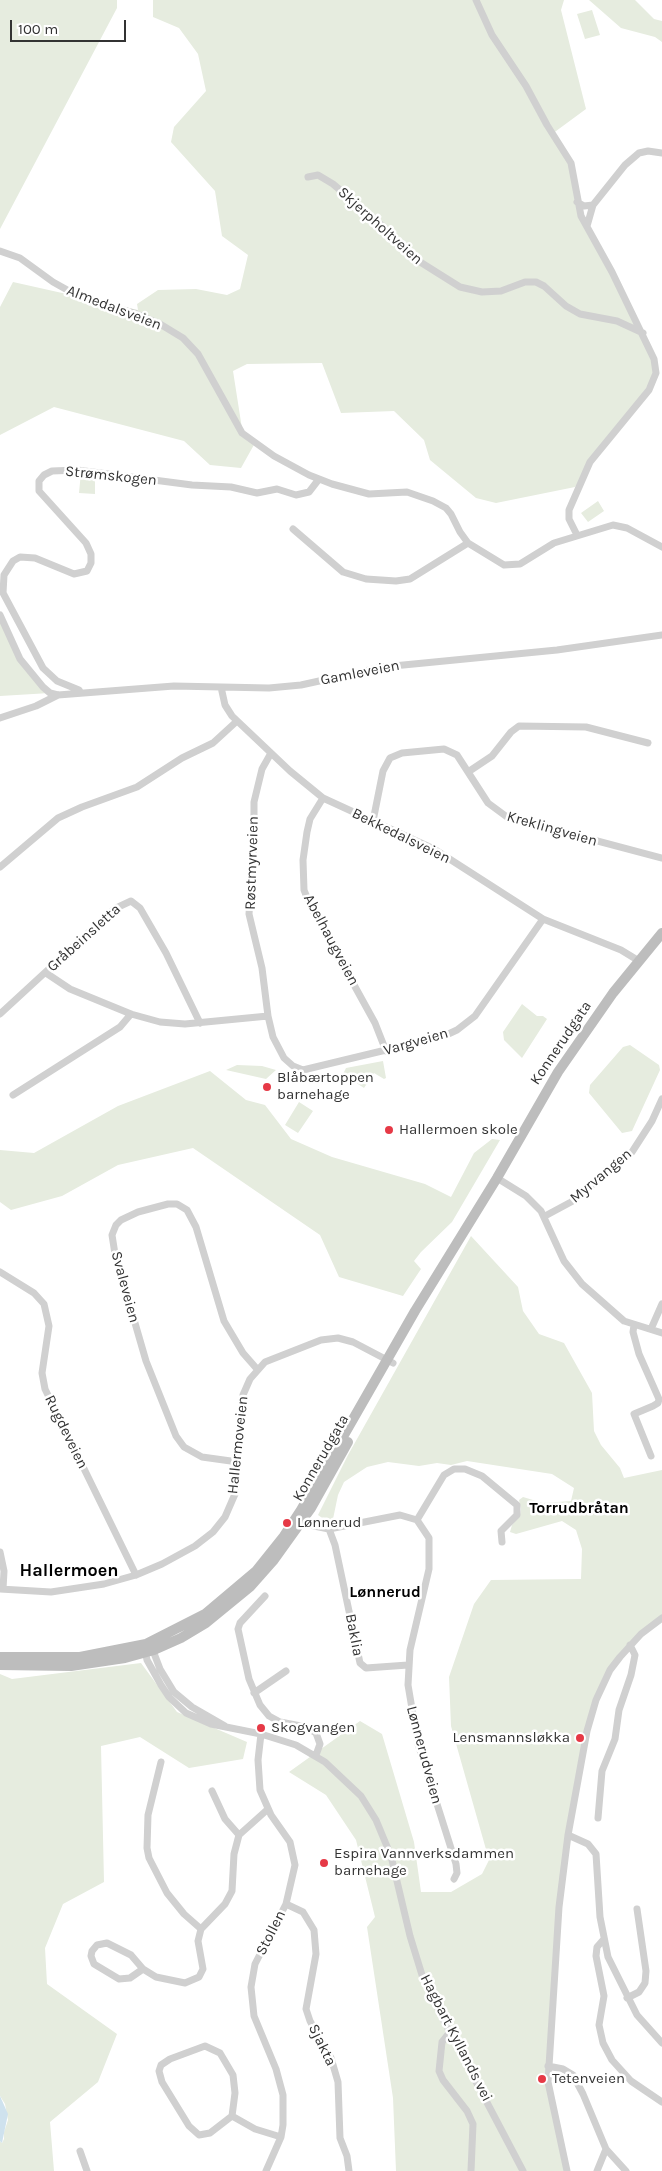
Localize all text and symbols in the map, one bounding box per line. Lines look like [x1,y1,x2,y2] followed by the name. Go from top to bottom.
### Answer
[12,10,129,42] scale bar
[18,20,58,38] text: 100 m
[334,183,426,269] street label: Skjerpholtveien
[64,282,164,334] street label: Almedalsveien
[64,462,158,490] street label: Strømskogen
[319,657,401,689] street label: Gamleveien
[349,804,453,868] street label: Bekkedalsveien
[505,807,599,851] street label: Kreklingveien
[241,816,263,910] street label: Røstmyrveien
[299,891,363,989] street label: Abelhaugveien
[44,900,124,976] street label: Gråbeinsletta
[526,998,596,1088] street label: Konnerudgata
[382,1024,450,1060] street label: Vargveien
[277,1069,374,1104] place label: Blåbærtoppen barnehage
[261,1081,273,1093] marker: Blåbærtoppen barnehage
[399,1121,518,1139] place label: Hallermoen skole
[383,1124,395,1136] marker: Hallermoen skole
[566,1145,636,1207] street label: Myrvangen
[107,1249,143,1325] street label: Svaleveien
[40,1392,92,1472] street label: Rugdeveien
[224,1395,252,1495] street label: Hallermoveien
[289,1411,353,1505] street label: Konnerudgata
[529,1498,629,1518] district label: Torrudbråtan
[297,1514,361,1532] place label: Lønnerud
[281,1517,293,1529] marker: Lønnerud
[20,1560,118,1582] district label: Hallermoen
[349,1582,421,1602] district label: Lønnerud
[341,1612,367,1658] street label: Baklia
[402,1704,446,1806] street label: Lønnerudveien
[271,1719,355,1737] place label: Skogvangen
[255,1722,267,1734] marker: Skogvangen
[453,1729,570,1747] place label: Lensmannsløkka
[574,1732,586,1744] marker: Lensmannsløkka
[334,1845,514,1880] place label: Espira Vannverksdammen barnehage
[318,1857,330,1869] marker: Espira Vannverksdammen barnehage
[252,1908,290,1958] street label: Stollen
[416,1971,496,2105] street label: Hagbart Kyllands vei
[304,2021,340,2069] street label: Sjakta
[552,2070,625,2088] place label: Tetenveien
[536,2073,548,2085] marker: Tetenveien

